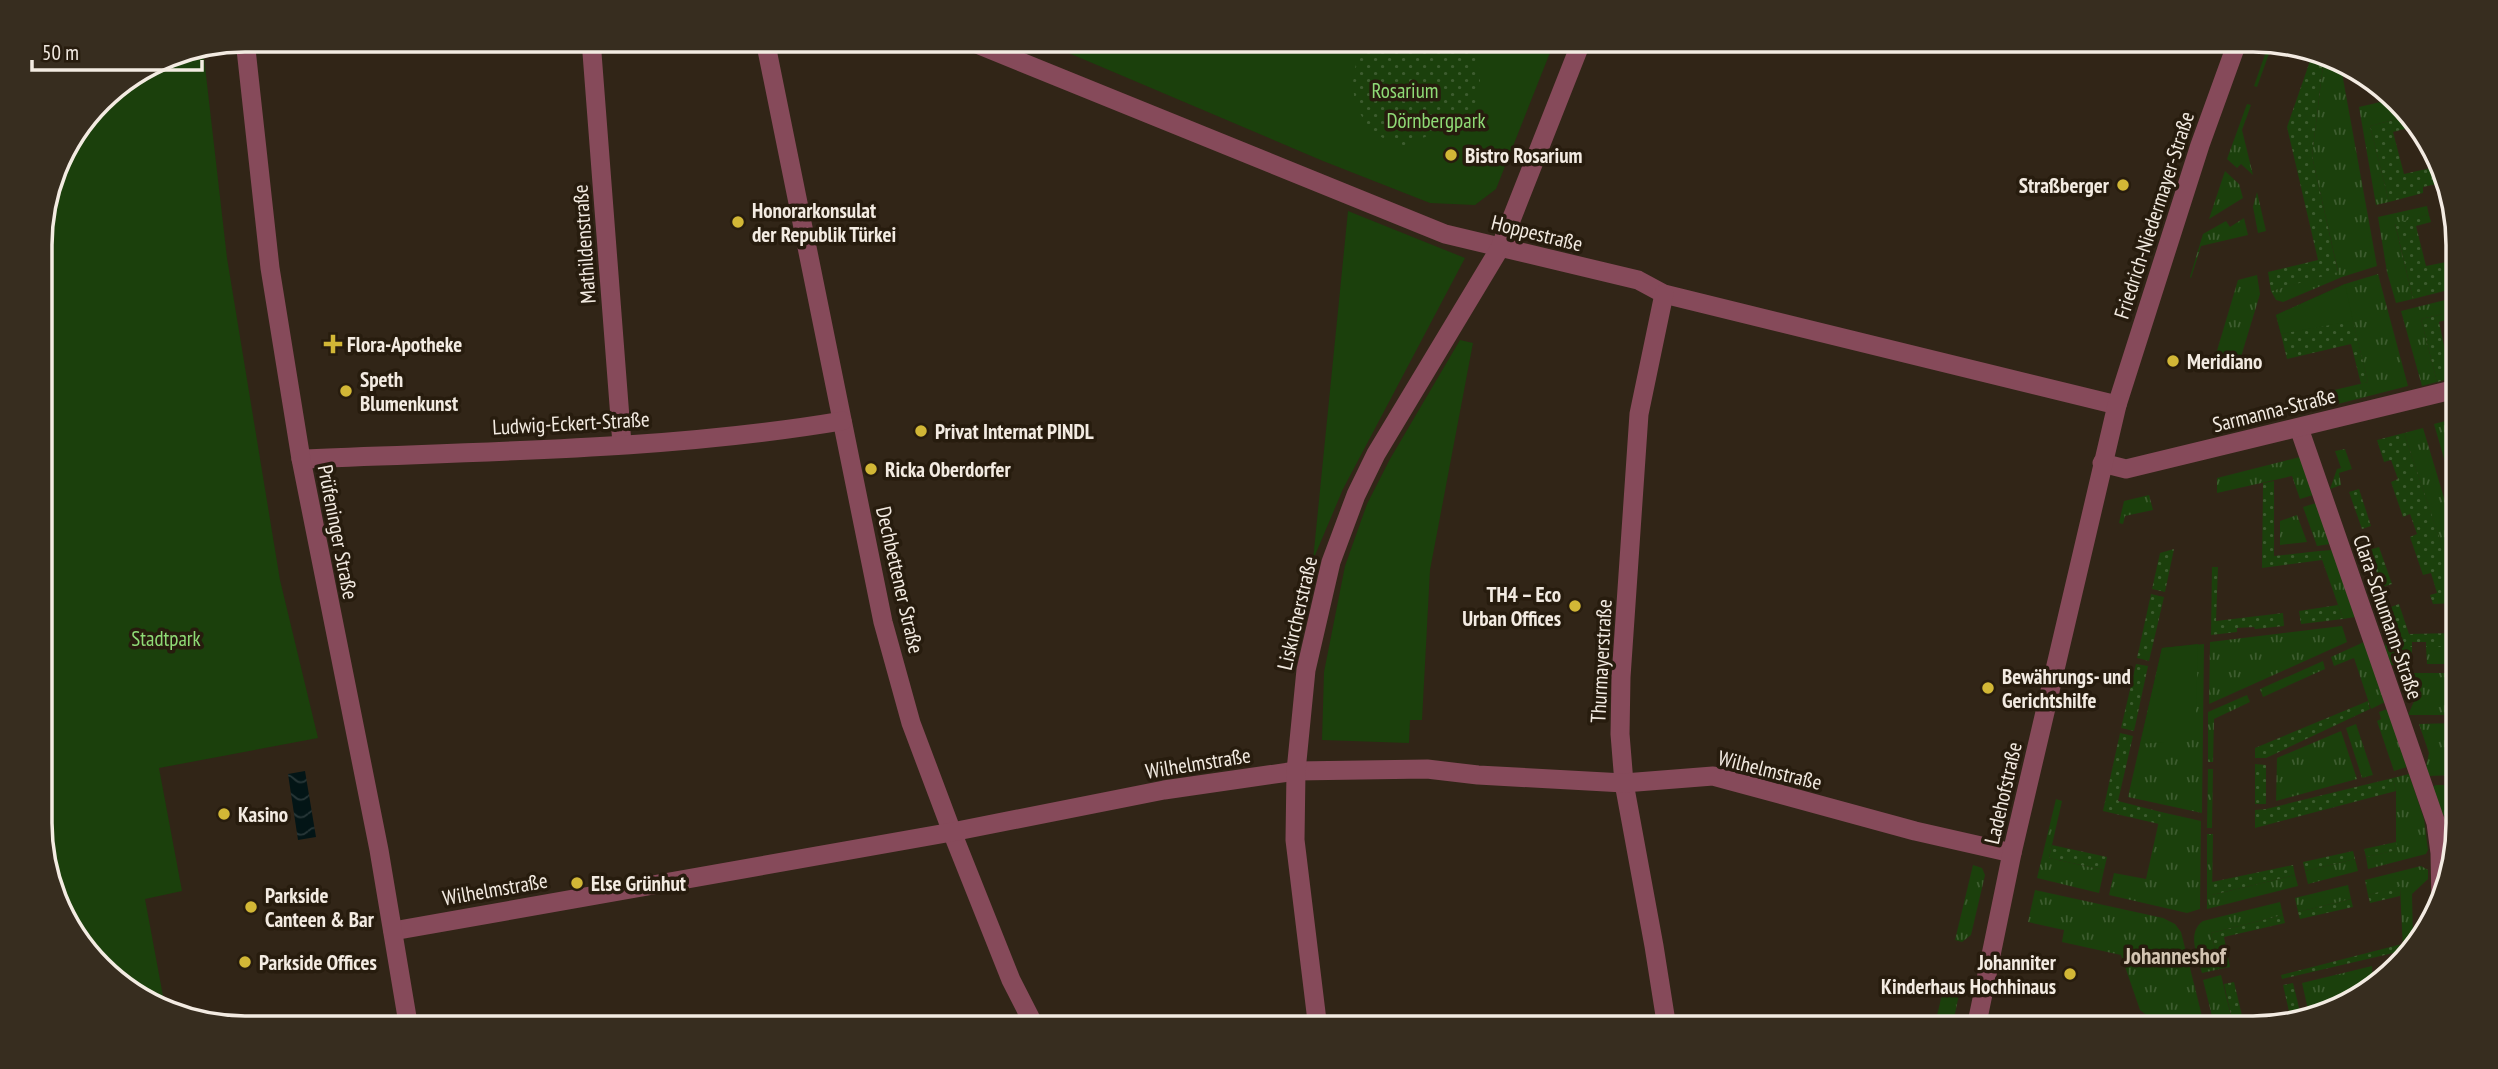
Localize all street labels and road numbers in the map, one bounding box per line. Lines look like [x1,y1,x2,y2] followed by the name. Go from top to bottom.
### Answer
[2108,108,2200,322] street label: Friedrich-Niedermayer-Straße
[566,184,602,304] street label: Mathildenstraße
[1489,209,1585,257] street label: Hoppestraße
[2210,382,2338,438] street label: Sarmanna-Straße
[492,405,650,441] street label: Ludwig-Eckert-Straße
[312,462,364,602] street label: Prüfeninger Straße
[870,504,930,656] street label: Dechbettener Straße
[2347,531,2429,703] street label: Clara-Schumann-Straße
[1271,553,1323,673] street label: Liskircherstraße
[1584,598,1618,724] street label: Thurmayerstraße
[1978,739,2028,847] street label: Ladehofstraße
[1144,741,1252,785] street label: Wilhelmstraße
[1715,744,1825,796] street label: Wilhelmstraße
[440,867,550,911] street label: Wilhelmstraße

